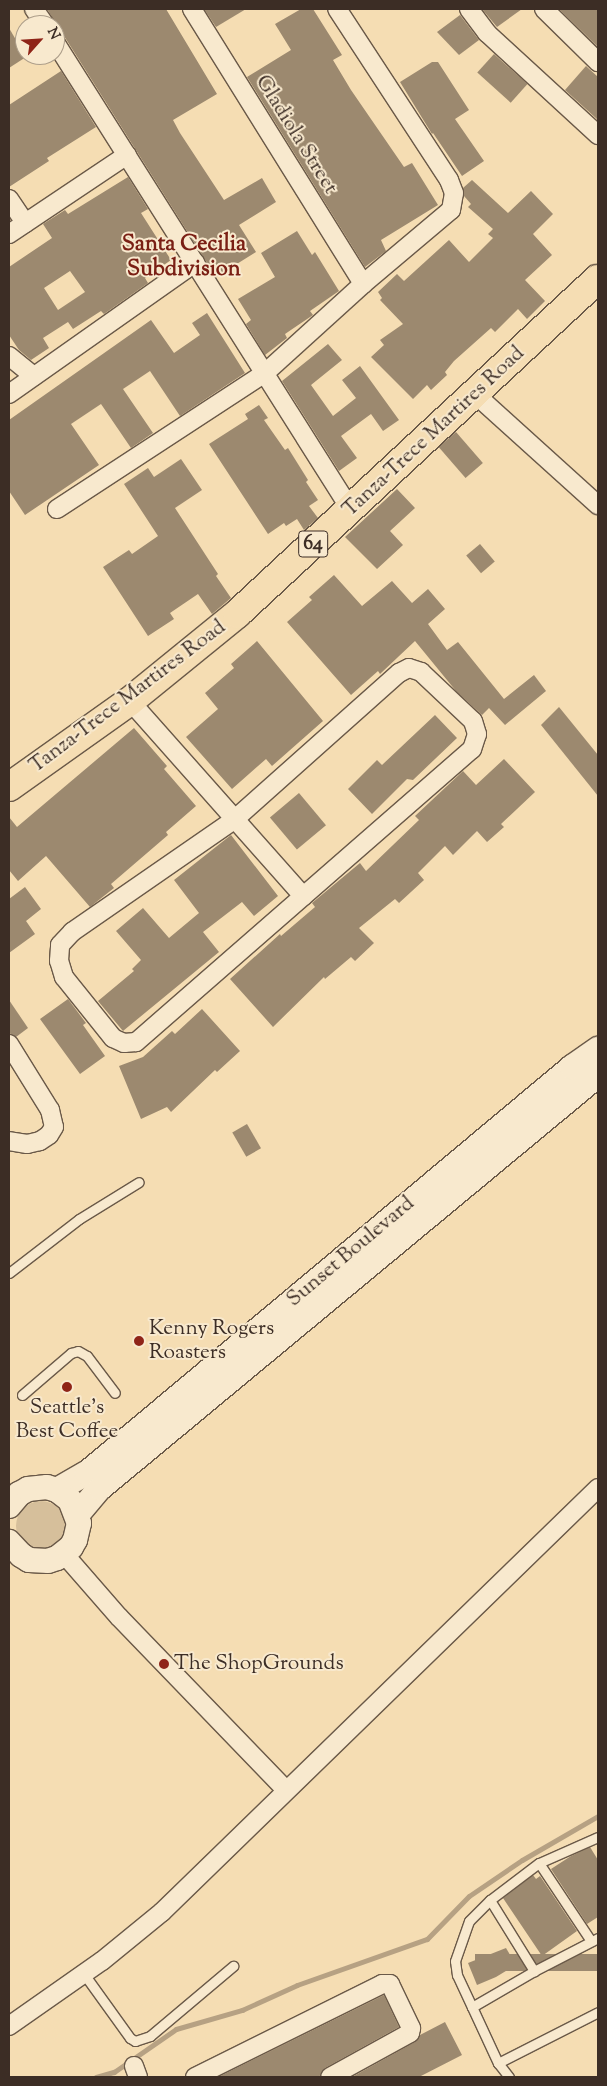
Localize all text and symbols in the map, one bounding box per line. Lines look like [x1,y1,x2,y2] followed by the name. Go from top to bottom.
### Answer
[15,15,65,65] north arrow
[41,24,64,43] text: N
[249,71,343,199] street label: Gladiola Street
[122,232,246,284] district label: Santa Cecilia Subdivision
[338,341,530,523] street label: Tanza-Trece Martires Road
[298,526,328,562] road number: 64
[25,615,231,779] street label: Tanza-Trece Martires Road
[282,1191,420,1313] street label: Sunset Boulevard
[149,1316,274,1366] place label: Kenny Rogers Roasters
[133,1335,145,1347] marker: Kenny Rogers Roasters
[61,1381,73,1393] marker: Seattle's Best Coffee
[16,1395,118,1445] place label: Seattle's Best Coffee
[174,1651,344,1677] place label: The ShopGrounds
[158,1658,170,1670] marker: The ShopGrounds

